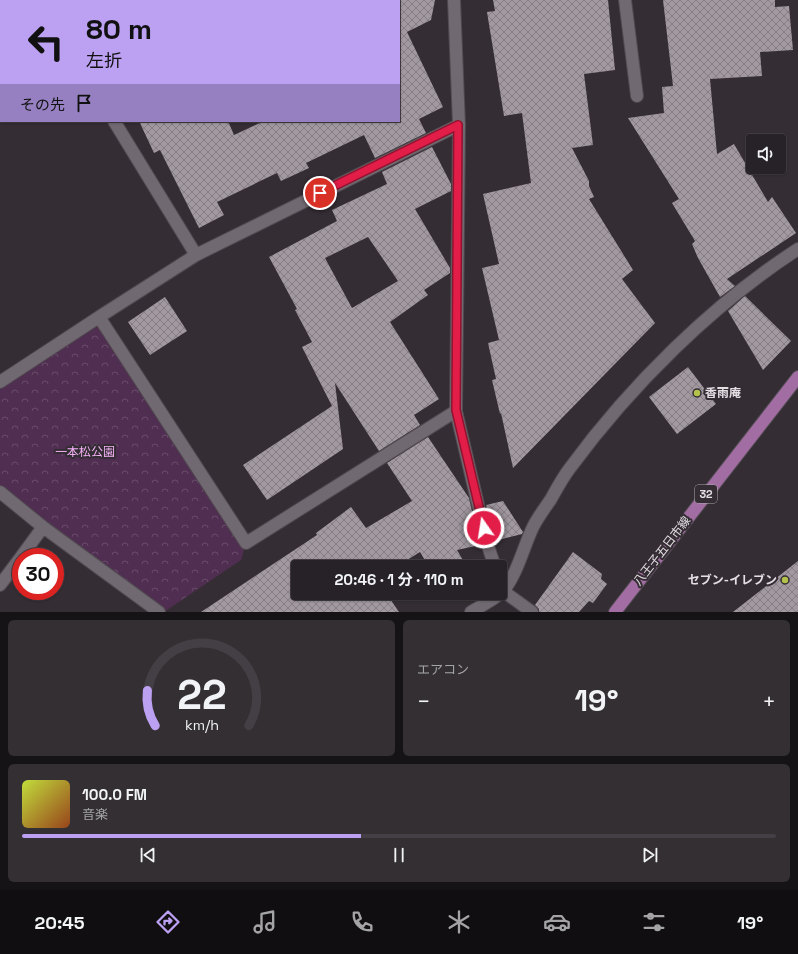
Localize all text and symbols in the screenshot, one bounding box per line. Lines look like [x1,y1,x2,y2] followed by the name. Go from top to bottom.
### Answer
[86,11,152,47] text: 80 m
[20,16,72,68] icon: left
[86,49,122,72] text: 左折
[73,92,95,114] icon: arrive
[20,95,65,114] text: その先
[746,134,786,174] map controls
[746,134,786,174] button: sound
[303,176,337,210] pin
[309,182,331,204] icon: arrive
[705,385,741,401] place label: 香雨庵
[692,388,702,398] marker: 香雨庵
[55,444,115,460] park label: 一本松公園
[695,485,717,503] road number: 32
[463,507,505,549] position arrow
[630,513,694,589] street label: 八王子五日市線
[12,548,64,600] speed limit sign: 30
[334,570,464,589] text: 20:46 · 1 分 · 110 m
[688,572,777,588] place label: セブン-イレブン
[780,575,790,585] marker: セブン-イレブン
[417,661,469,678] text: エアコン
[177,668,226,721] text: 22
[575,681,618,720] text: 19°
[417,687,431,715] text: −
[762,687,776,715] text: +
[184,716,219,734] text: km/h
[82,785,147,804] text: 100.0 FM
[82,806,108,823] text: 音楽
[137,844,159,866] icon: previous
[388,844,410,866] icon: pause
[639,844,661,866] icon: next
[154,908,182,936] icon: directions
[251,908,279,936] icon: music
[348,908,376,936] icon: phone
[445,908,473,936] icon: climate
[543,908,571,936] icon: car
[640,908,668,936] icon: filters
[35,911,85,934] text: 20:45
[737,911,763,934] text: 19°

